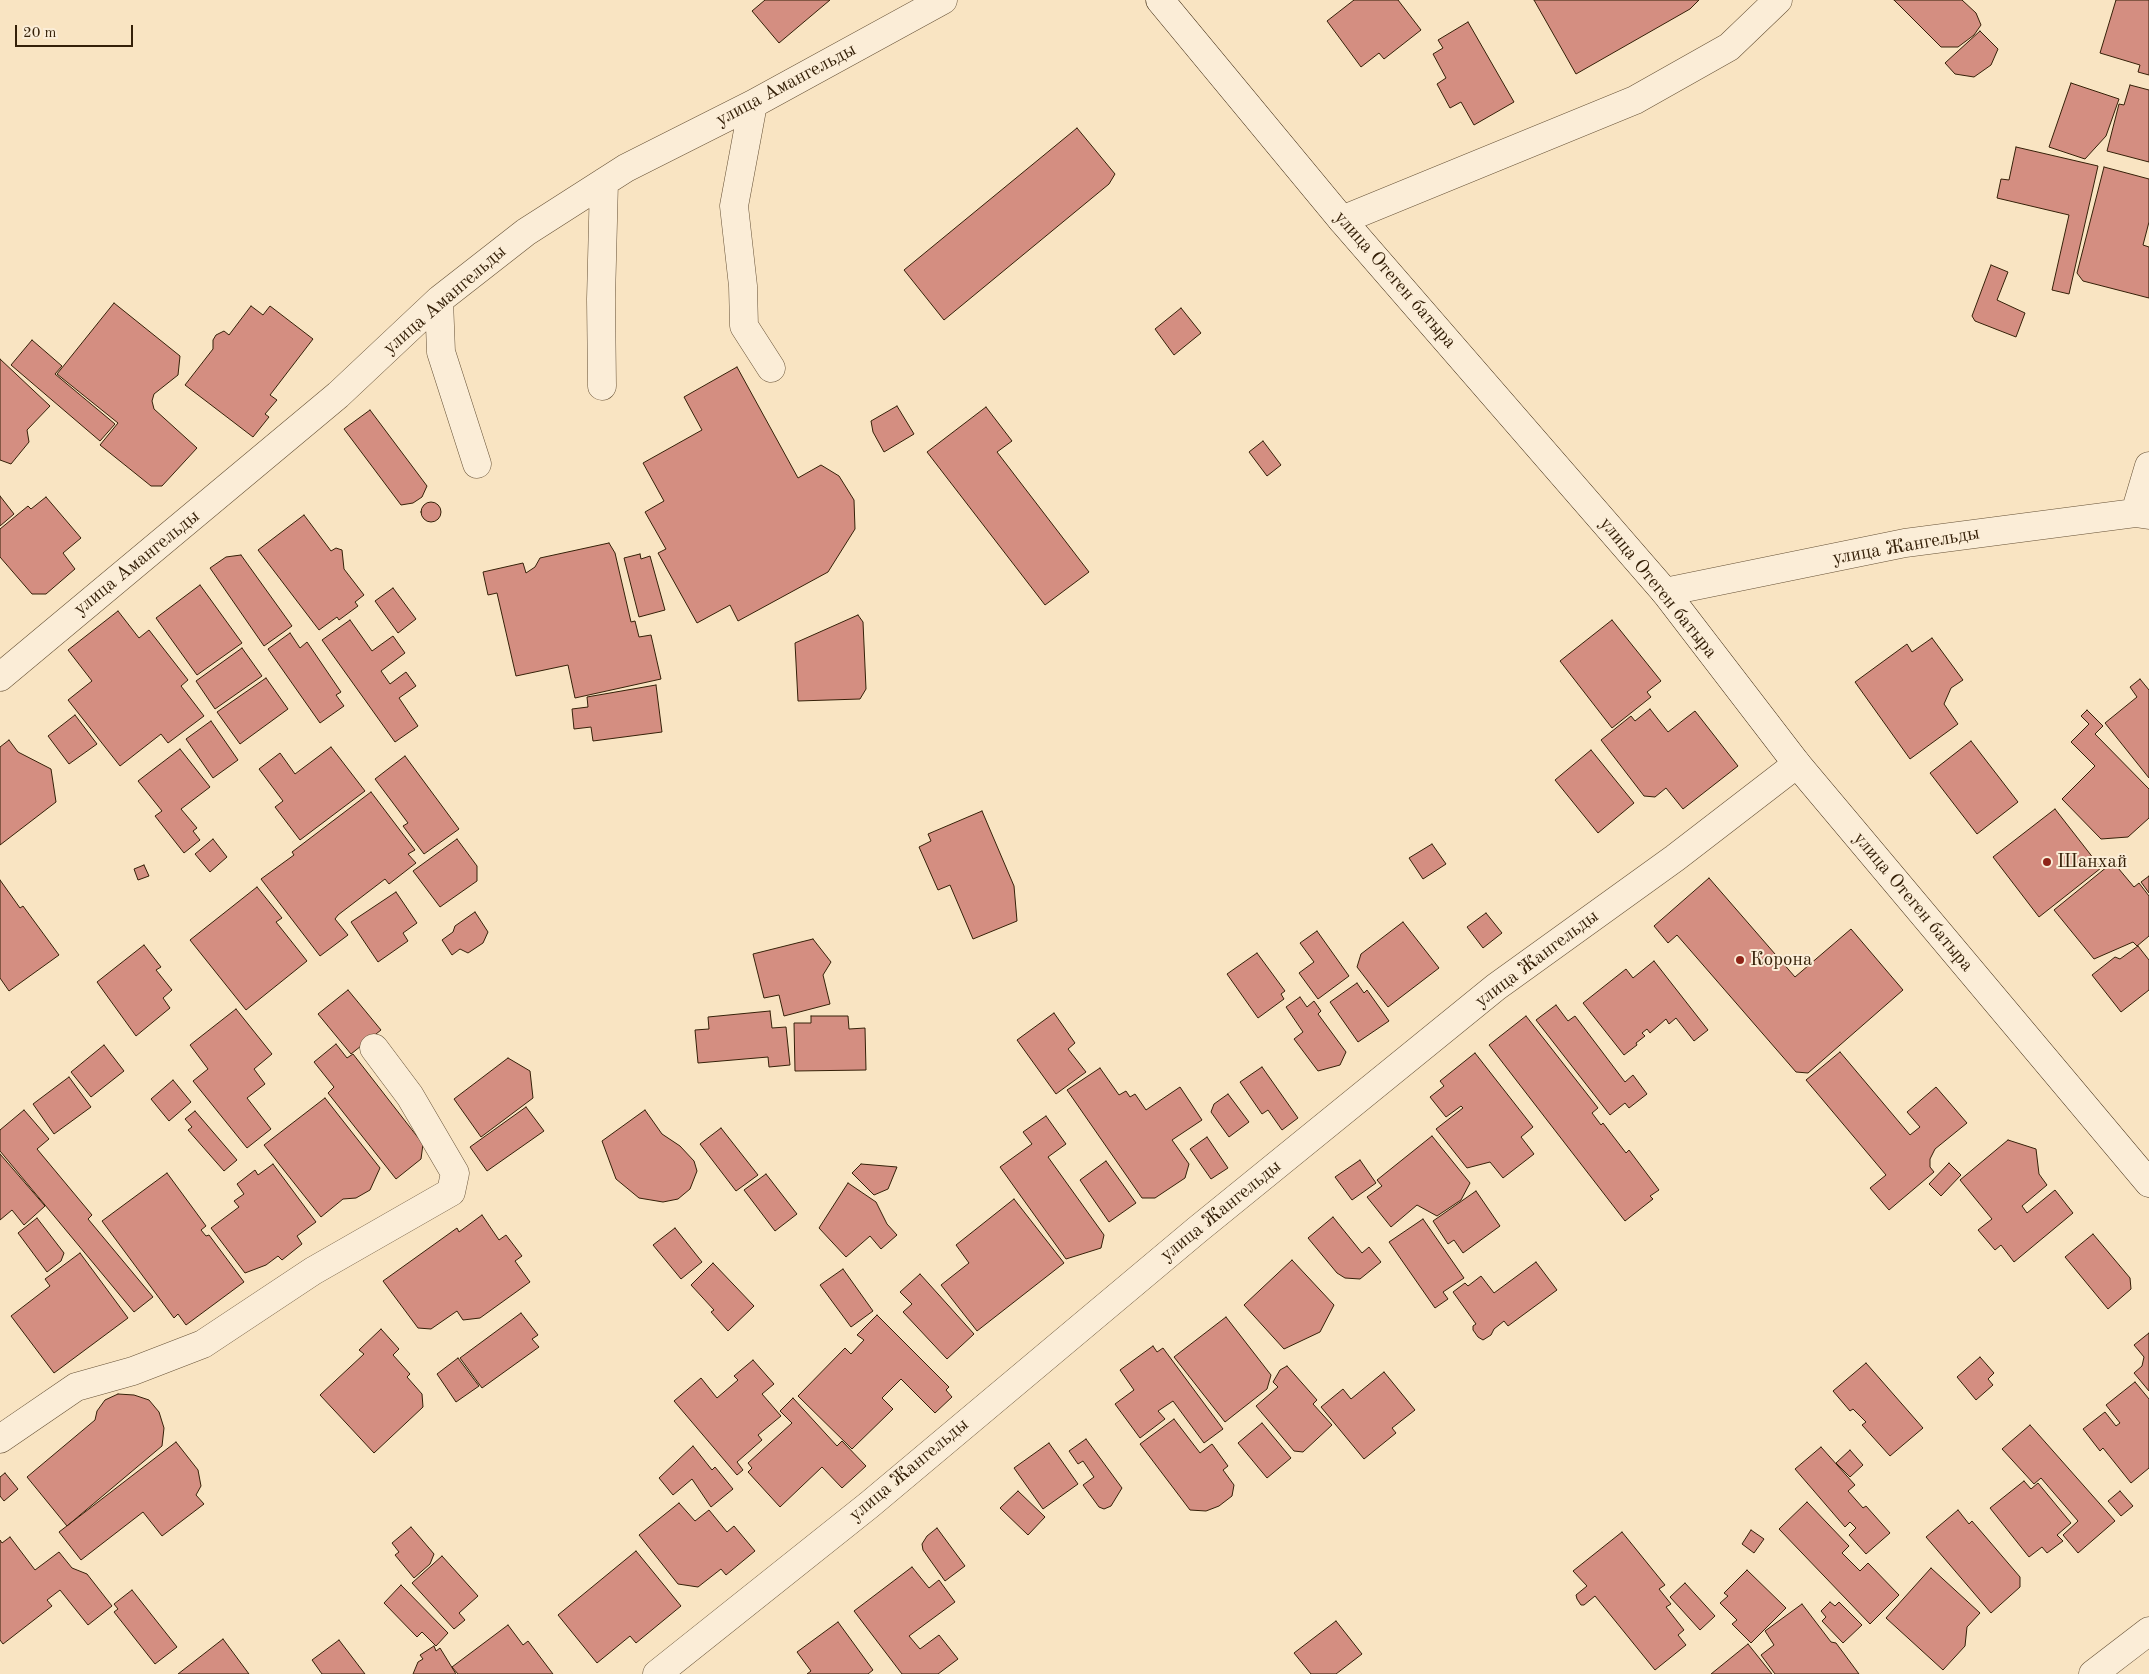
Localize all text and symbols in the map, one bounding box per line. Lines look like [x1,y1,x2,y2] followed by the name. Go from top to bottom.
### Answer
[18,15,135,47] scale bar
[23,26,57,41] text: 20 m
[712,38,860,132] street label: улица Амангельды
[1329,206,1461,354] street label: улица Отеген батыра
[379,240,511,360] street label: улица Амангельды
[69,505,205,621] street label: улица Амангельды
[1594,513,1722,663] street label: улица Отеген батыра
[1831,522,1981,570] street label: улица Жангельды
[1848,828,1978,976] street label: улица Отеген батыра
[2057,851,2127,873] place label: Шанхай
[2041,856,2053,868] marker: Шанхай
[1471,905,1603,1013] street label: улица Жангельды
[1750,949,1812,971] place label: Корона
[1734,954,1746,966] marker: Корона
[1156,1155,1286,1267] street label: улица Жангельды
[845,1413,973,1527] street label: улица Жангельды

